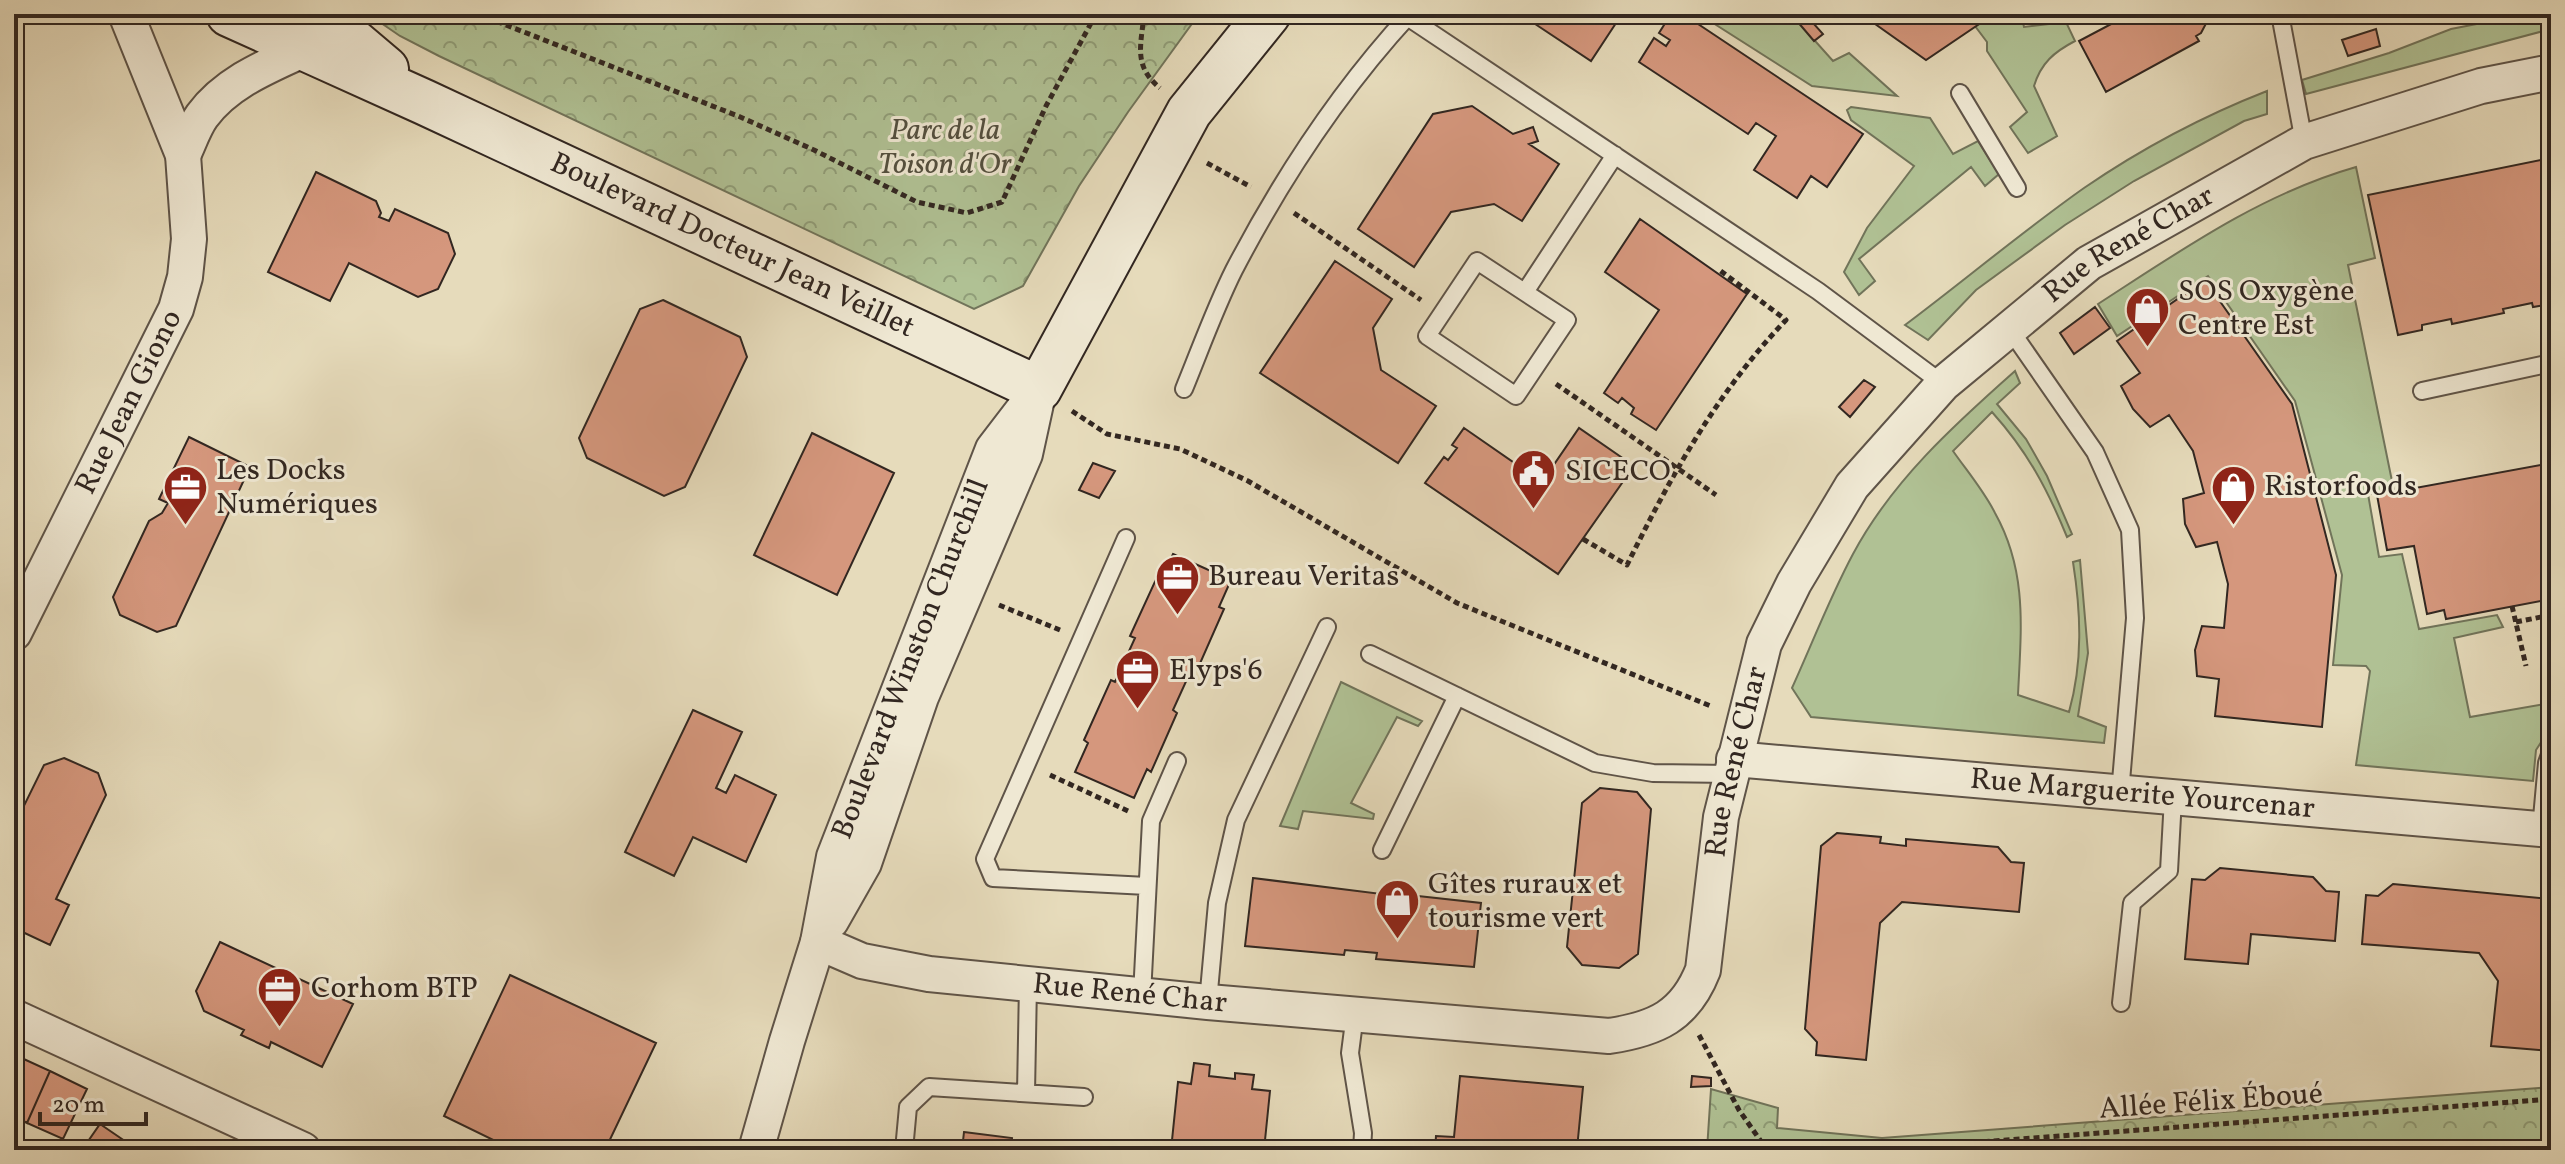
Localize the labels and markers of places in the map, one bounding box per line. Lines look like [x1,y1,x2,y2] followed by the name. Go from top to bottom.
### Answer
[2178,271,2355,347] place label: SOS Oxygène Centre Est
[2123,285,2171,348] shop icon: SOS Oxygène Centre Est
[1510,448,1558,511] public building icon: SICECO
[216,450,378,526] place label: Les Docks Numériques
[1565,451,1671,493] place label: SICECO
[2209,463,2257,526] shop icon: Ristorfoods
[161,464,209,527] office icon: Les Docks Numériques
[2264,466,2417,508] place label: Ristorfoods
[1153,553,1201,616] office icon: Bureau Veritas
[1208,556,1399,598] place label: Bureau Veritas
[1114,647,1162,710] office icon: Elyps'6
[1169,650,1263,692] place label: Elyps'6
[1428,864,1623,940] place label: Gîtes ruraux et tourisme vert
[1373,878,1421,941] shop icon: Gîtes ruraux et tourisme vert
[256,965,304,1028] office icon: Corhom BTP
[311,968,478,1010] place label: Corhom BTP

